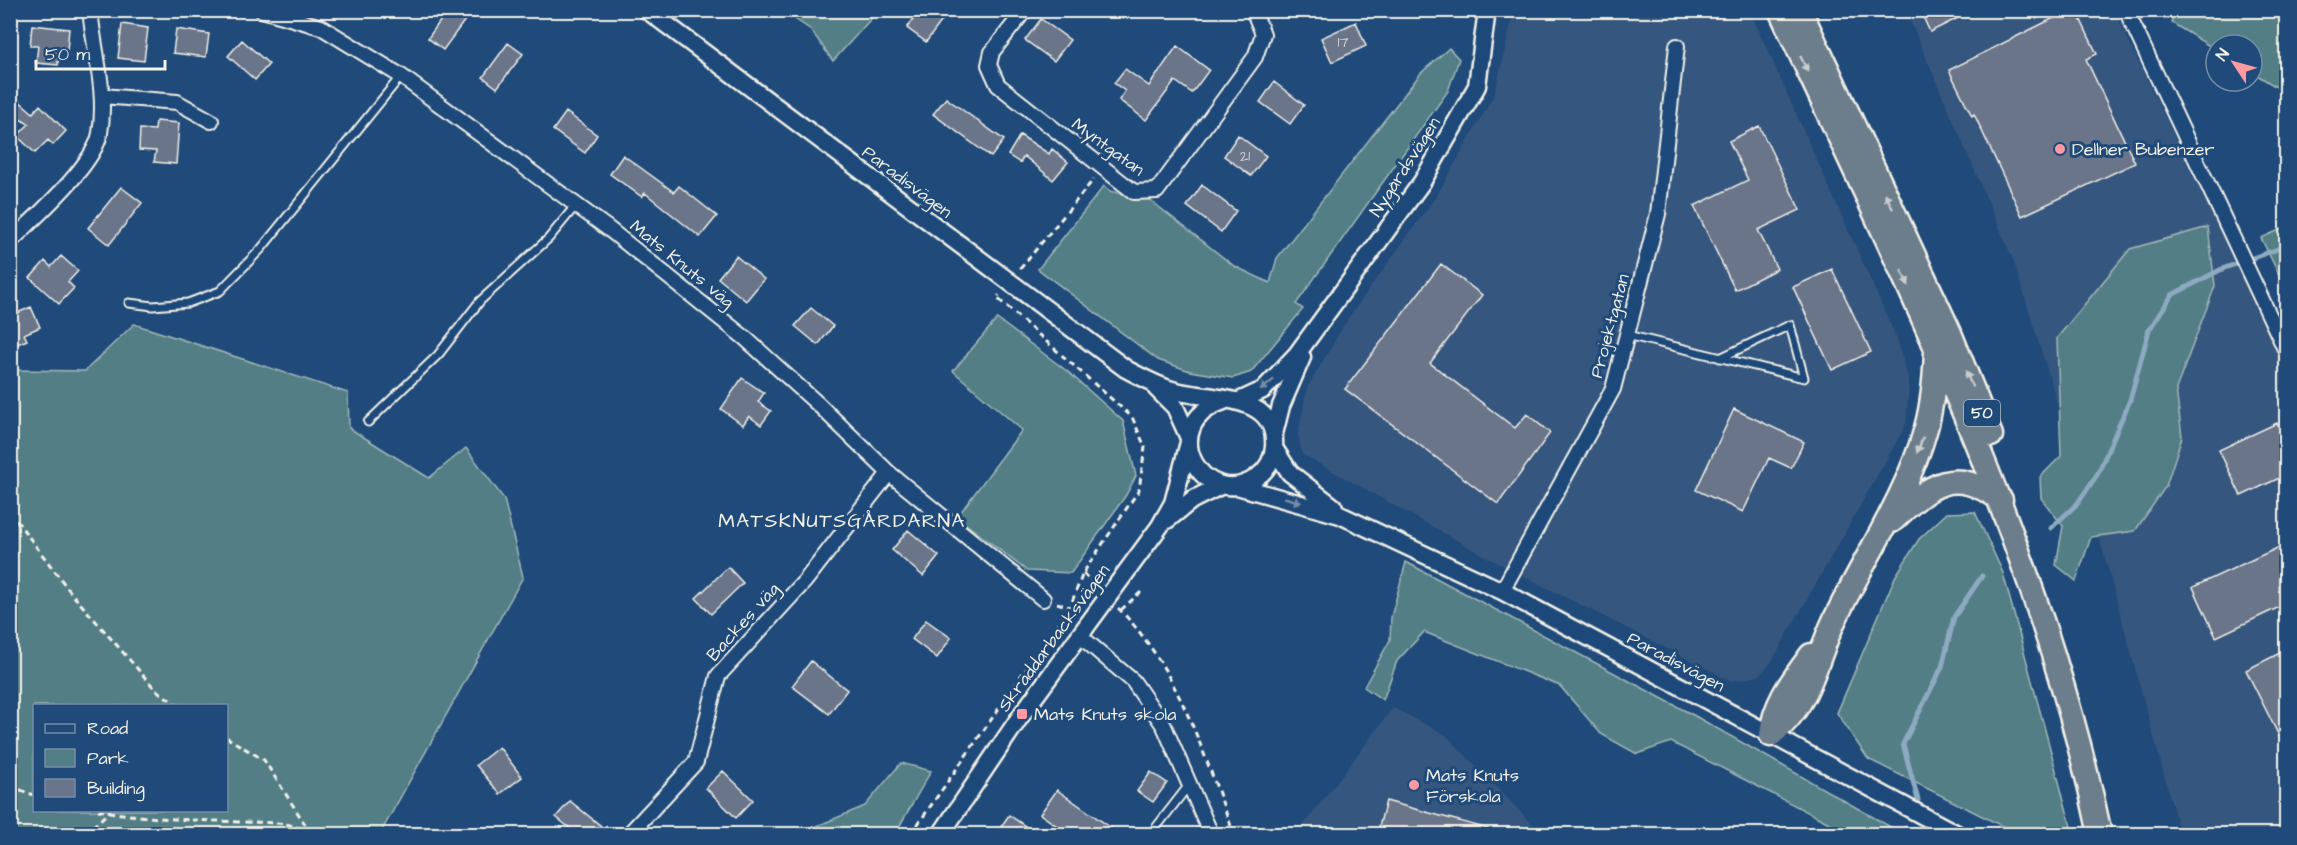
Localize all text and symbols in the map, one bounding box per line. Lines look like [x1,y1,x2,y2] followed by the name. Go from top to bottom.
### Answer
[1337,32,1349,53] house number: 17
[36,33,165,71] scale bar
[2204,33,2264,93] north arrow
[45,42,90,67] text: 50 m
[2211,44,2235,65] text: N
[1800,55,1809,72] one-way arrow
[1066,112,1150,183] street label: Myntgatan
[1363,112,1447,222] street label: Nygårdsvägen
[2072,137,2214,162] place label: Dellner Bubenzer
[856,140,957,225] street label: Paradisvägen
[2053,142,2067,156] marker: Dellner Bubenzer
[1240,146,1250,167] house number: 21
[1884,192,1894,210] one-way arrow
[624,214,740,315] street label: Mats Knuts väg
[1900,270,1909,287] one-way arrow
[1584,271,1637,381] street label: Projektgatan
[1964,369,1974,387] one-way arrow
[1260,378,1275,391] one-way arrow
[1964,400,2000,426] road number: 50
[1915,437,1925,455] one-way arrow
[1284,496,1302,506] one-way arrow
[718,507,966,535] district label: MATSKNUTSGÅRDARNA
[992,559,1117,717] street label: Skräddarbacksvägen
[701,577,786,668] street label: Backes väg
[1622,626,1729,699] street label: Paradisvägen
[1034,702,1176,727] place label: Mats Knuts skola
[33,704,228,812] legend
[1015,707,1029,721] marker: Mats Knuts skola
[87,716,128,741] text: Road
[87,746,129,771] text: Park
[1426,763,1519,809] place label: Mats Knuts Förskola
[87,776,145,802] text: Building
[1407,778,1421,792] marker: Mats Knuts Förskola

